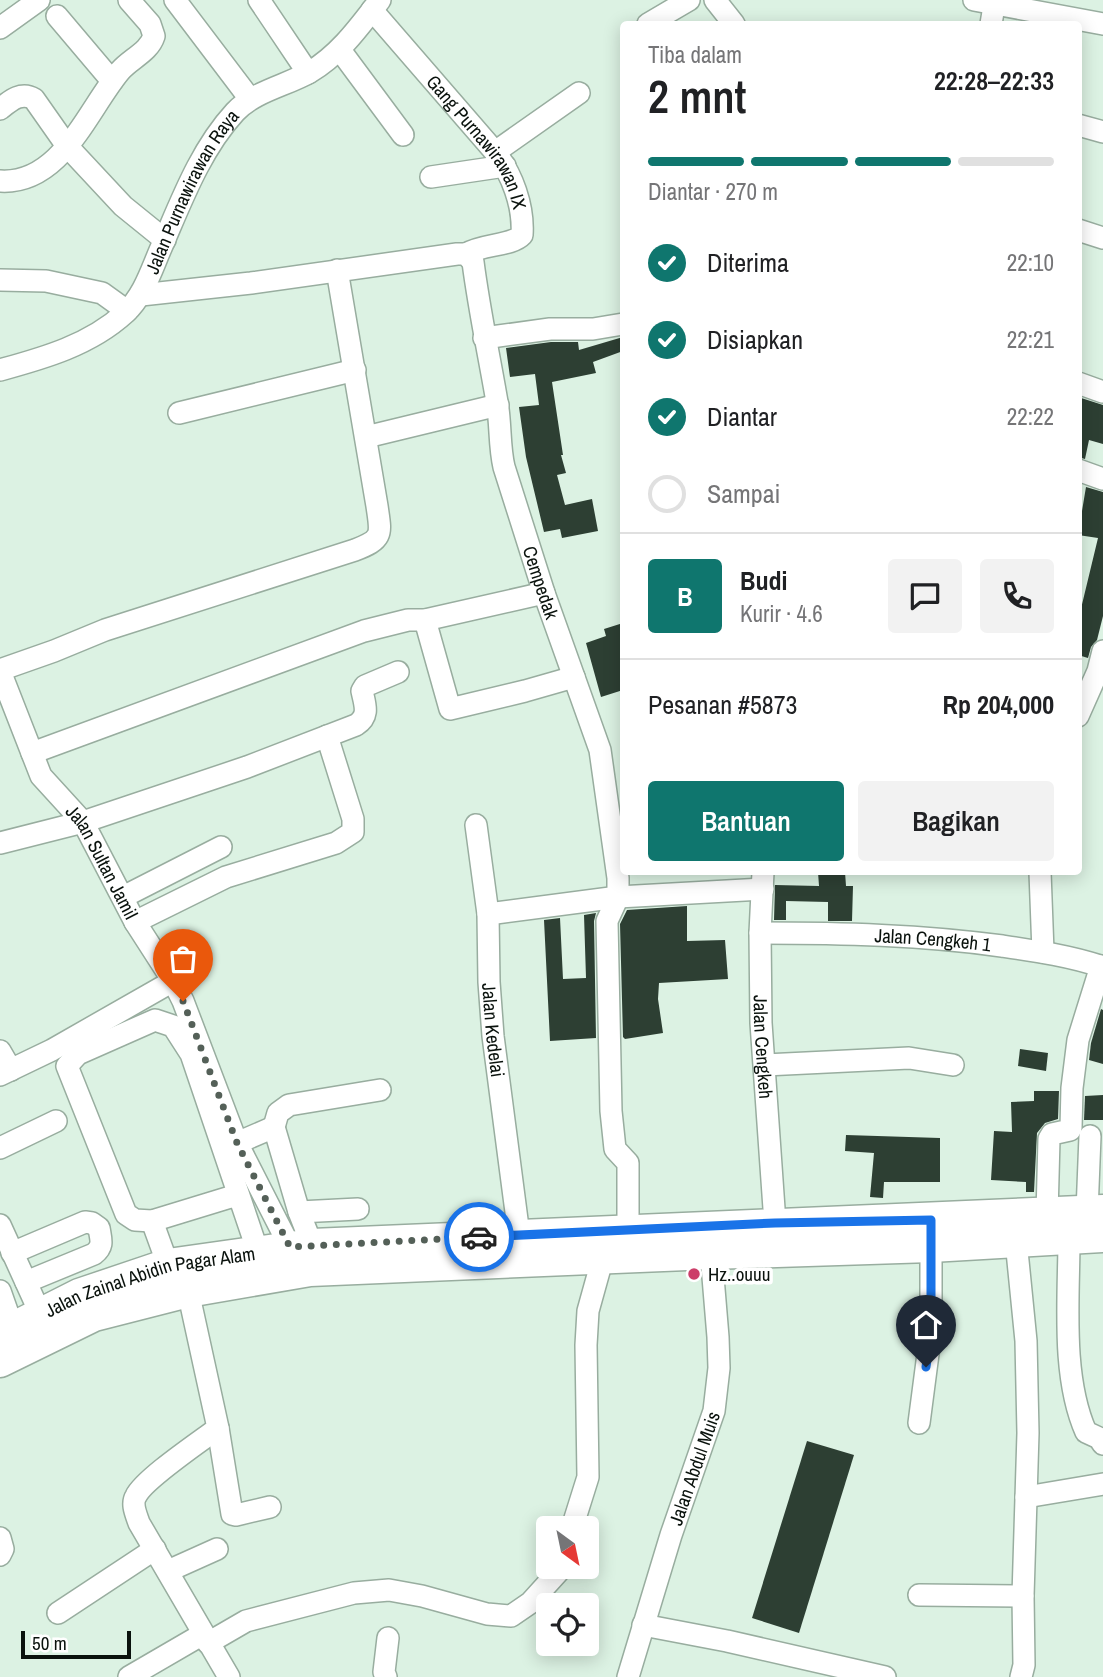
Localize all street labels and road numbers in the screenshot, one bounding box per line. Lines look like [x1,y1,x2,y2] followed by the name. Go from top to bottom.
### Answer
[421,69,533,212] street label: Gang Purnawirawan IX
[139,103,245,278] street label: Jalan Purnawirawan Raya
[517,543,565,623] street label: Cempedak
[60,799,144,924] street label: Jalan Sultan Jamil
[874,922,993,957] street label: Jalan Cengkeh 1
[476,982,511,1079] street label: Jalan Kedelai
[748,995,779,1100] street label: Jalan Cengkeh
[40,1240,257,1323] street label: Jalan Zainal Abidin Pagar Alam
[662,1408,726,1529] street label: Jalan Abdul Muis

